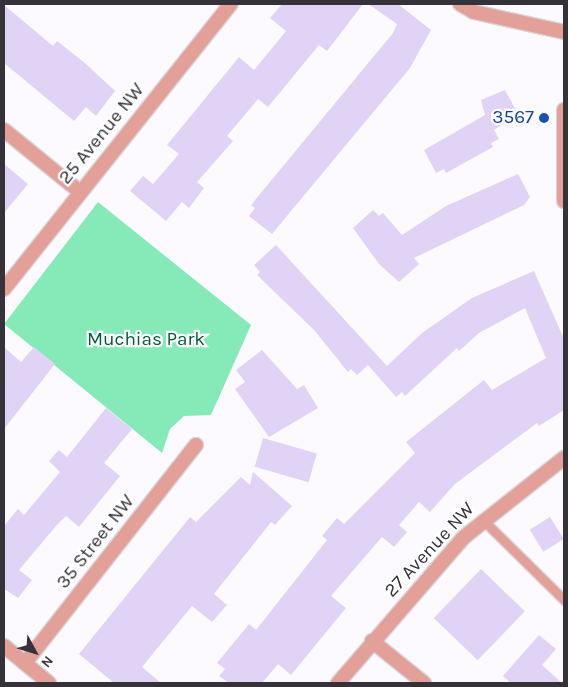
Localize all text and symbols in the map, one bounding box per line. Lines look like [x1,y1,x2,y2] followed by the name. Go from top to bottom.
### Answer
[54,79,150,189] street label: 25 Avenue NW
[492,107,534,129] place label: 3567
[538,112,550,124] marker: 3567
[87,329,205,351] park label: Muchias Park
[52,490,140,594] street label: 35 Street NW
[380,498,480,602] street label: 27 Avenue NW
[10,627,60,677] north arrow
[37,652,57,671] text: N

